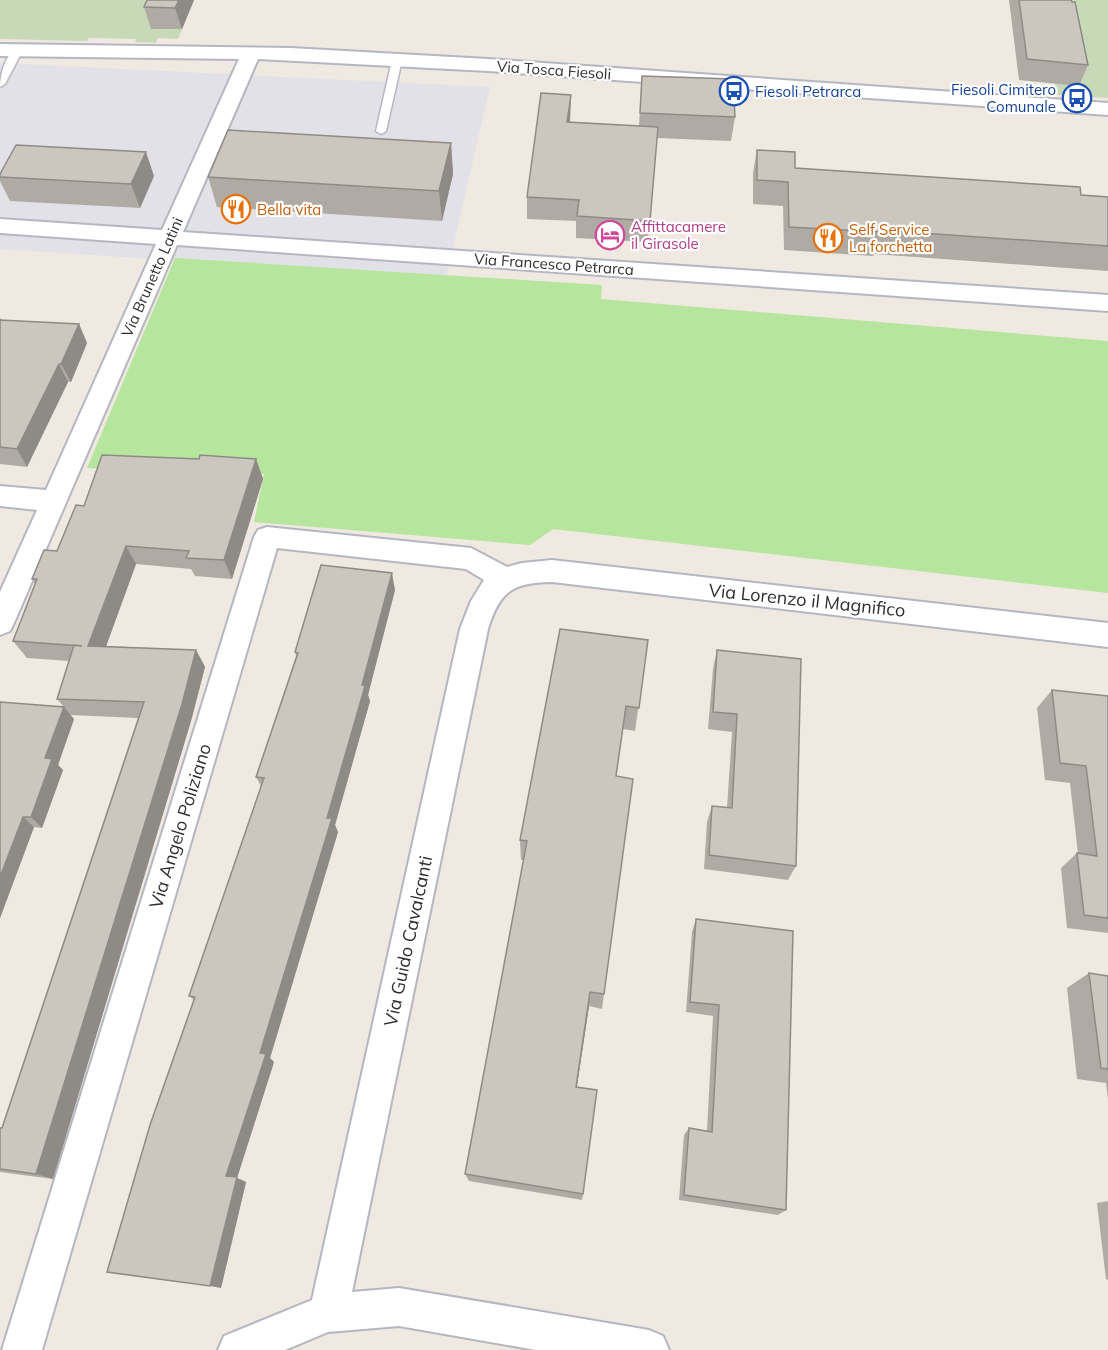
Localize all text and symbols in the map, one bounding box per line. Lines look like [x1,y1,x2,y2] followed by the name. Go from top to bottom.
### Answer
[496,57,612,83] street label: Via Tosca Fiesoli
[718,75,750,107] bus stop icon: Fiesoli Petrarca
[951,80,1056,116] place label: Fiesoli Cimitero Comunale
[755,82,861,101] place label: Fiesoli Petrarca
[1061,82,1093,114] bus stop icon: Fiesoli Cimitero Comunale
[220,193,252,225] restaurant icon: Bella vita
[257,200,321,219] place label: Bella vita
[117,214,187,340] street label: Via Brunetto Latini
[631,217,726,253] place label: Affittacamere il Girasole
[594,219,626,251] hotel icon: Affittacamere il Girasole
[849,220,933,256] place label: Self Service La forchetta
[812,222,844,254] restaurant icon: Self Service La forchetta
[474,249,634,279] street label: Via Francesco Petrarca
[707,578,907,622] street label: Via Lorenzo il Magnifico
[144,741,216,911] street label: Via Angelo Poliziano
[379,854,437,1028] street label: Via Guido Cavalcanti

